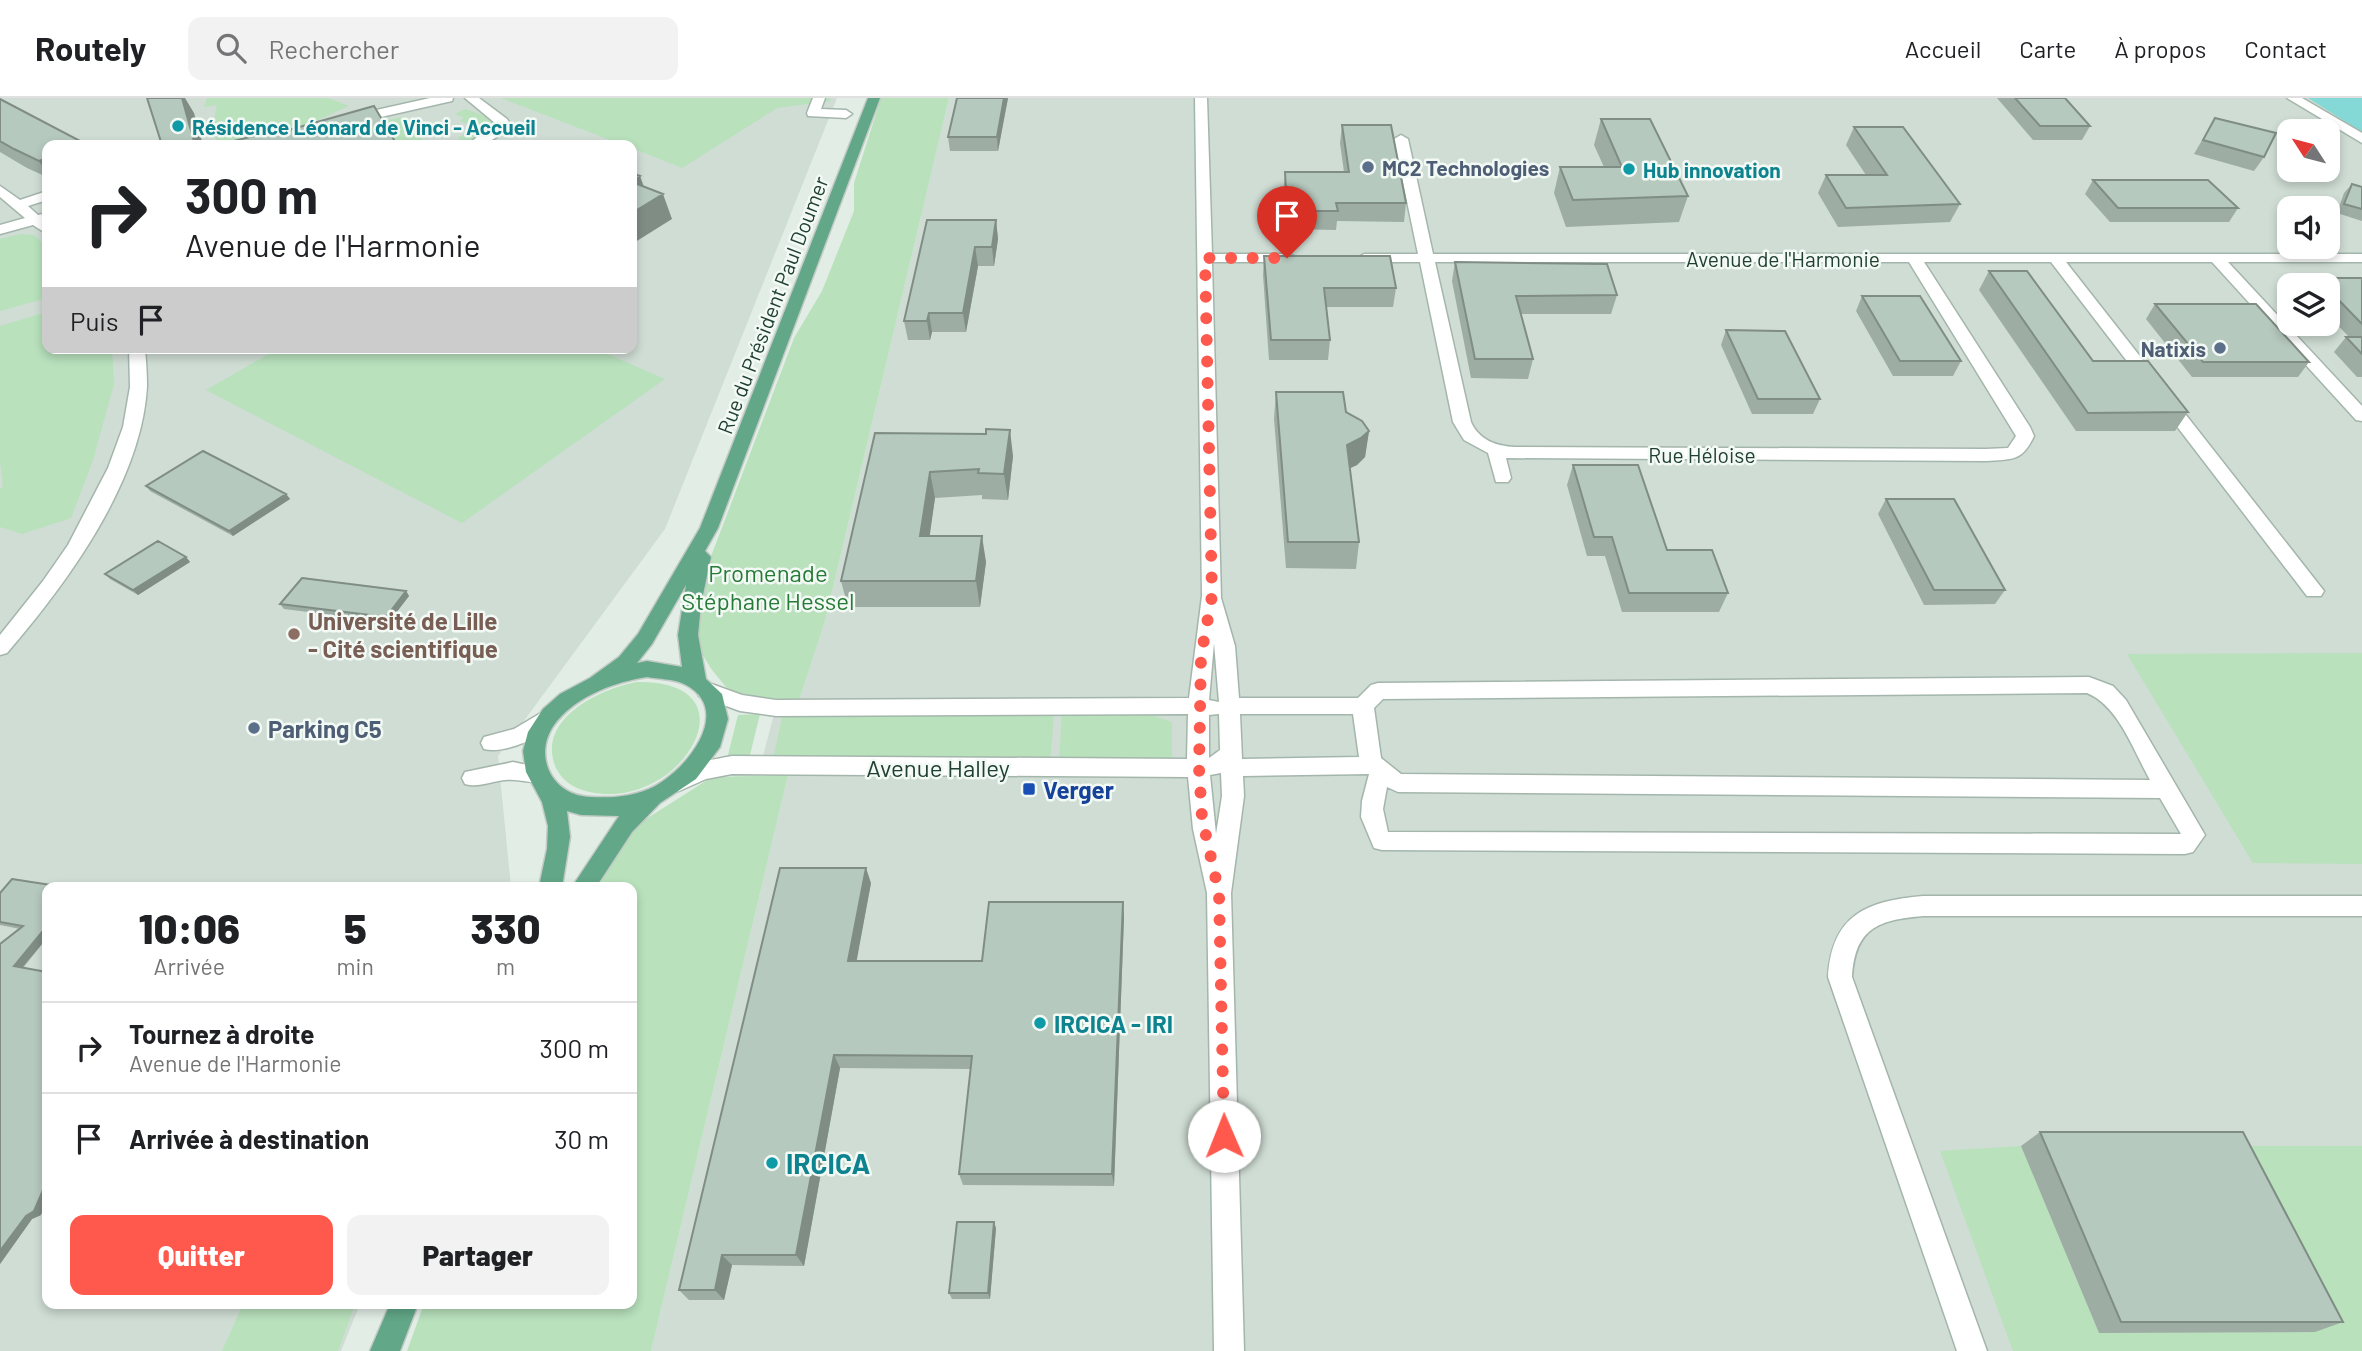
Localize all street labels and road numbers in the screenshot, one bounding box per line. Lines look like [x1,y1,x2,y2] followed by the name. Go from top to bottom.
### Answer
[711,172,833,437] street label: Rue du Président Paul Doumer
[1686,246,1880,271] street label: Avenue de l'Harmonie
[1648,442,1756,467] street label: Rue Héloise
[866,753,1010,782] street label: Avenue Halley

